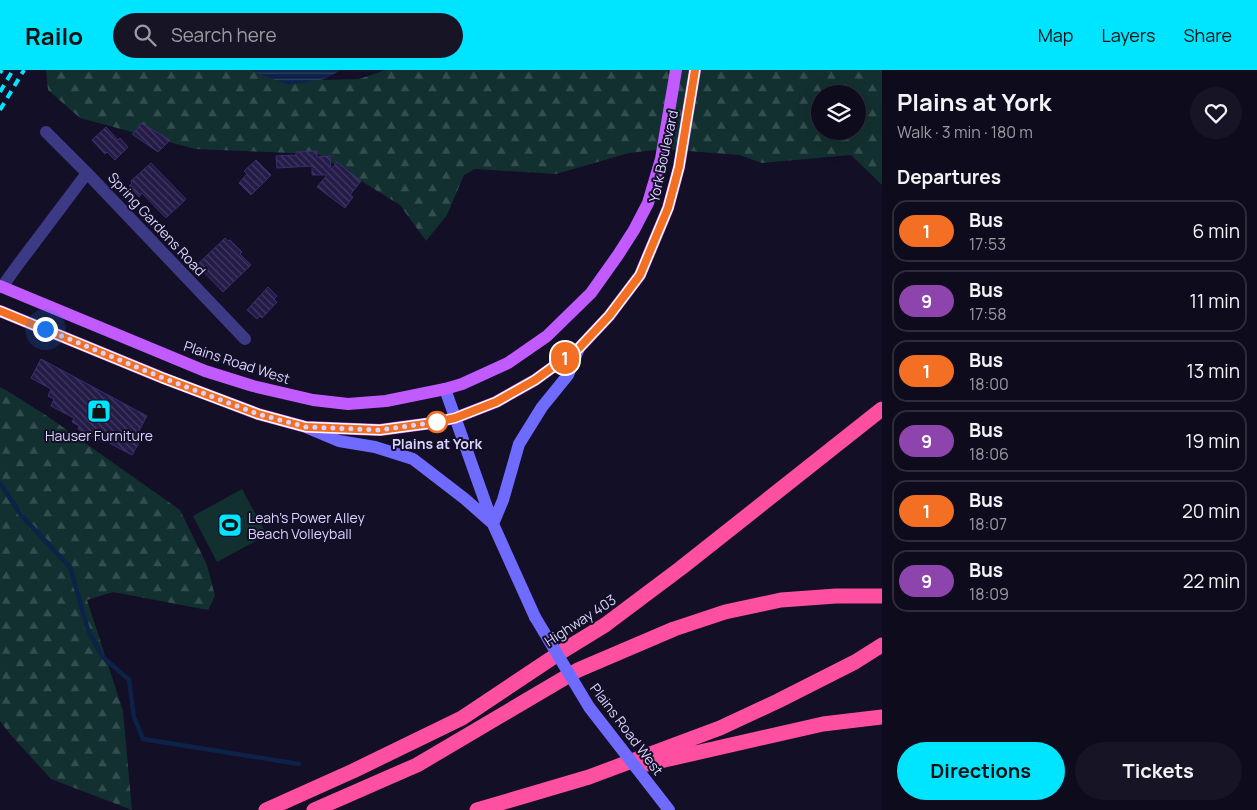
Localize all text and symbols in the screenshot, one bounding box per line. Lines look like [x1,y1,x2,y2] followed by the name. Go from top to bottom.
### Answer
[113,13,463,58] search box
[25,19,83,52] text: Railo
[131,21,159,49] icon: search
[171,22,277,48] text: Search here
[1038,23,1073,47] text: Map
[1101,23,1155,47] text: Layers
[1183,23,1232,47] text: Share
[811,85,866,140] map controls
[811,85,866,140] button: layers
[897,85,1052,118] text: Plains at York
[1190,87,1242,139] button: heart
[644,108,682,204] street label: York Boulevard
[897,121,1033,143] text: Walk · 3 min · 180 m
[897,164,1001,190] text: Departures
[104,168,210,280] street label: Spring Gardens Road
[969,207,1003,233] text: Bus
[1193,218,1240,244] text: 6 min
[923,219,930,243] text: 1
[969,233,1006,255] text: 17:53
[969,277,1003,303] text: Bus
[1190,288,1240,314] text: 11 min
[921,289,932,313] text: 9
[969,303,1007,325] text: 17:58
[33,317,58,342] your location
[181,336,293,388] street label: Plains Road West
[549,342,581,374] line badge: 1
[561,346,569,370] text: 1
[969,347,1003,373] text: Bus
[1186,358,1240,384] text: 13 min
[923,359,930,383] text: 1
[969,373,1009,395] text: 18:00
[86,398,112,424] shop icon: Hauser Furniture
[426,411,448,433] marker: Plains at York
[969,417,1003,443] text: Bus
[45,426,153,445] place label: Hauser Furniture
[1185,428,1240,454] text: 19 min
[921,429,932,453] text: 9
[392,434,483,453] place label: Plains at York
[969,443,1009,465] text: 18:06
[969,487,1003,513] text: Bus
[1182,498,1240,524] text: 20 min
[923,499,930,523] text: 1
[248,508,365,543] place label: Leah's Power Alley Beach Volleyball
[217,512,243,538] sports icon: Leah's Power Alley Beach Volleyball
[969,513,1007,535] text: 18:07
[969,557,1003,583] text: Bus
[1183,568,1240,594] text: 22 min
[921,569,932,593] text: 9
[969,583,1009,605] text: 18:09
[540,590,620,650] street label: Highway 403
[586,679,668,779] street label: Plains Road West
[897,742,1065,800] button: Directions
[1075,742,1242,800] button: Tickets

